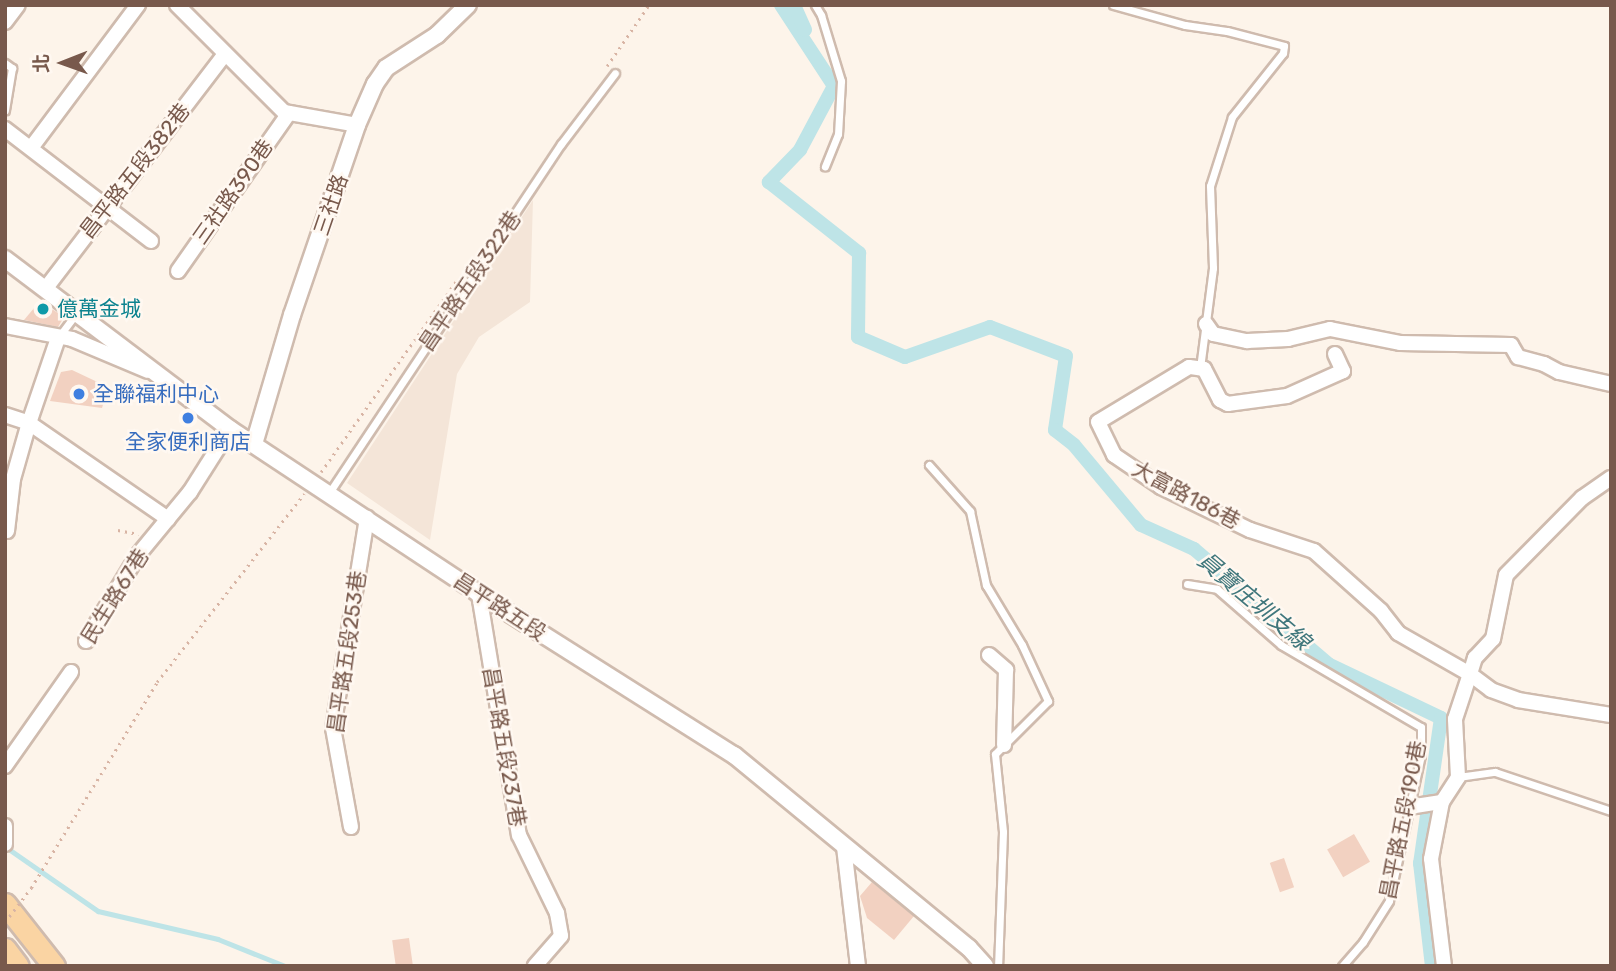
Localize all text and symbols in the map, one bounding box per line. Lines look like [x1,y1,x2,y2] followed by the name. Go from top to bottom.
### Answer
[28,28,98,98] north arrow
[30,54,53,73] text: 北
[74,99,196,243] street label: 昌平路五段382巷
[188,135,278,249] street label: 三社路390巷
[309,171,353,239] street label: 三社路
[414,206,526,356] street label: 昌平路五段322巷
[57,296,141,322] place label: 億萬金城
[35,301,51,317] marker: 億萬金城
[93,381,219,407] place label: 全聯福利中心
[71,386,87,402] marker: 全聯福利中心
[180,410,196,426] marker: 全家便利商店
[125,429,251,455] place label: 全家便利商店
[1128,456,1244,534] street label: 大富路186巷
[76,544,154,648] street label: 民生路67巷
[1192,546,1316,656] water label: 員寶庄圳支線
[449,568,551,646] street label: 昌平路五段
[323,569,371,735] street label: 昌平路五段253巷
[478,665,530,829] street label: 昌平路五段237巷
[1375,739,1431,901] street label: 昌平路五段190巷

